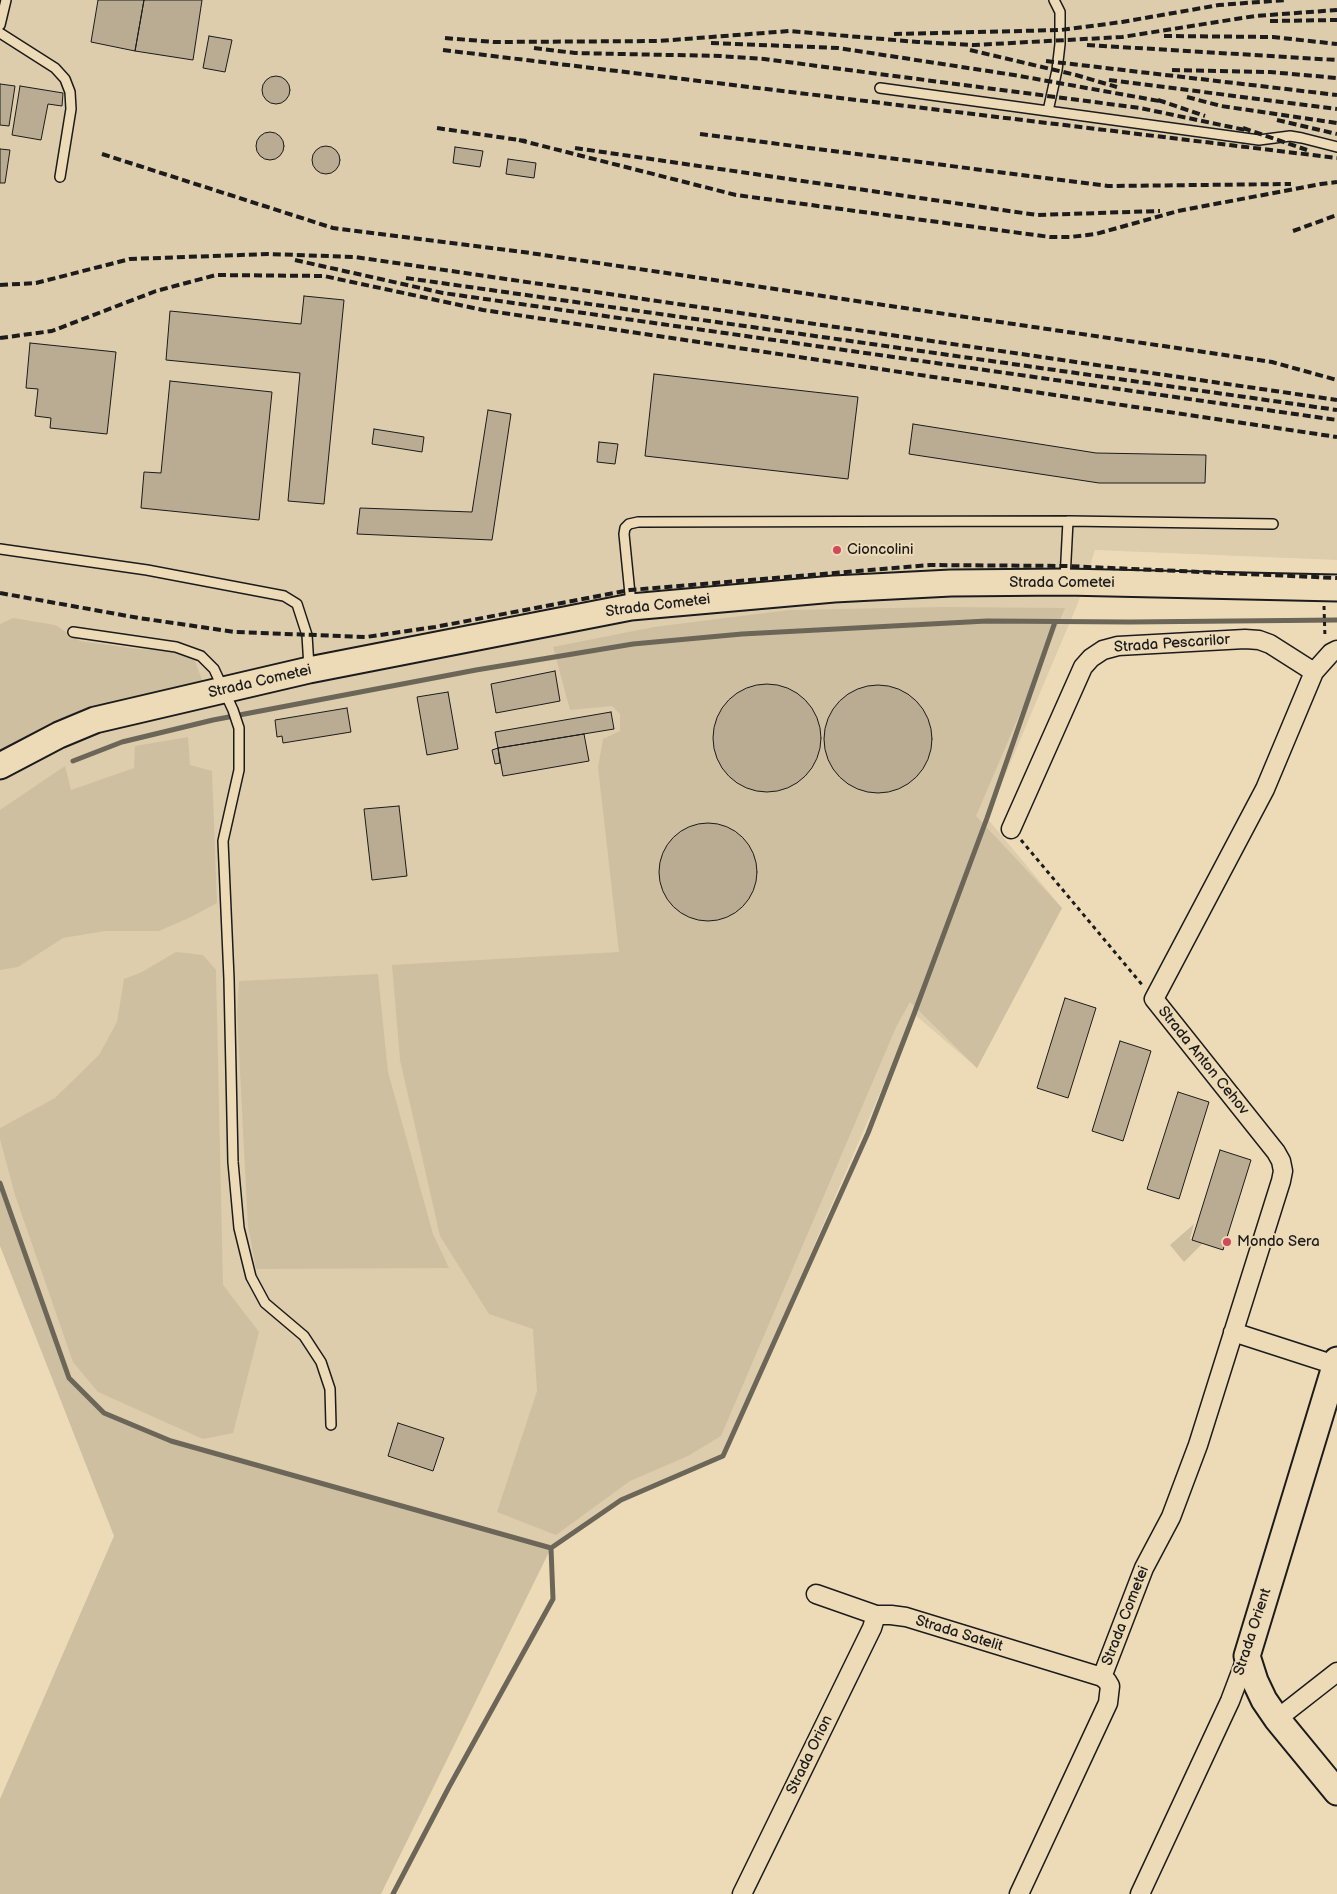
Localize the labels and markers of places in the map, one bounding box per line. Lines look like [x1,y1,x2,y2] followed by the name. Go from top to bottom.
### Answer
[847,541,913,559] place label: Cioncolini
[831,544,843,556] marker: Cioncolini
[1237,1233,1320,1251] place label: Mondo Sera
[1221,1236,1233,1248] marker: Mondo Sera

